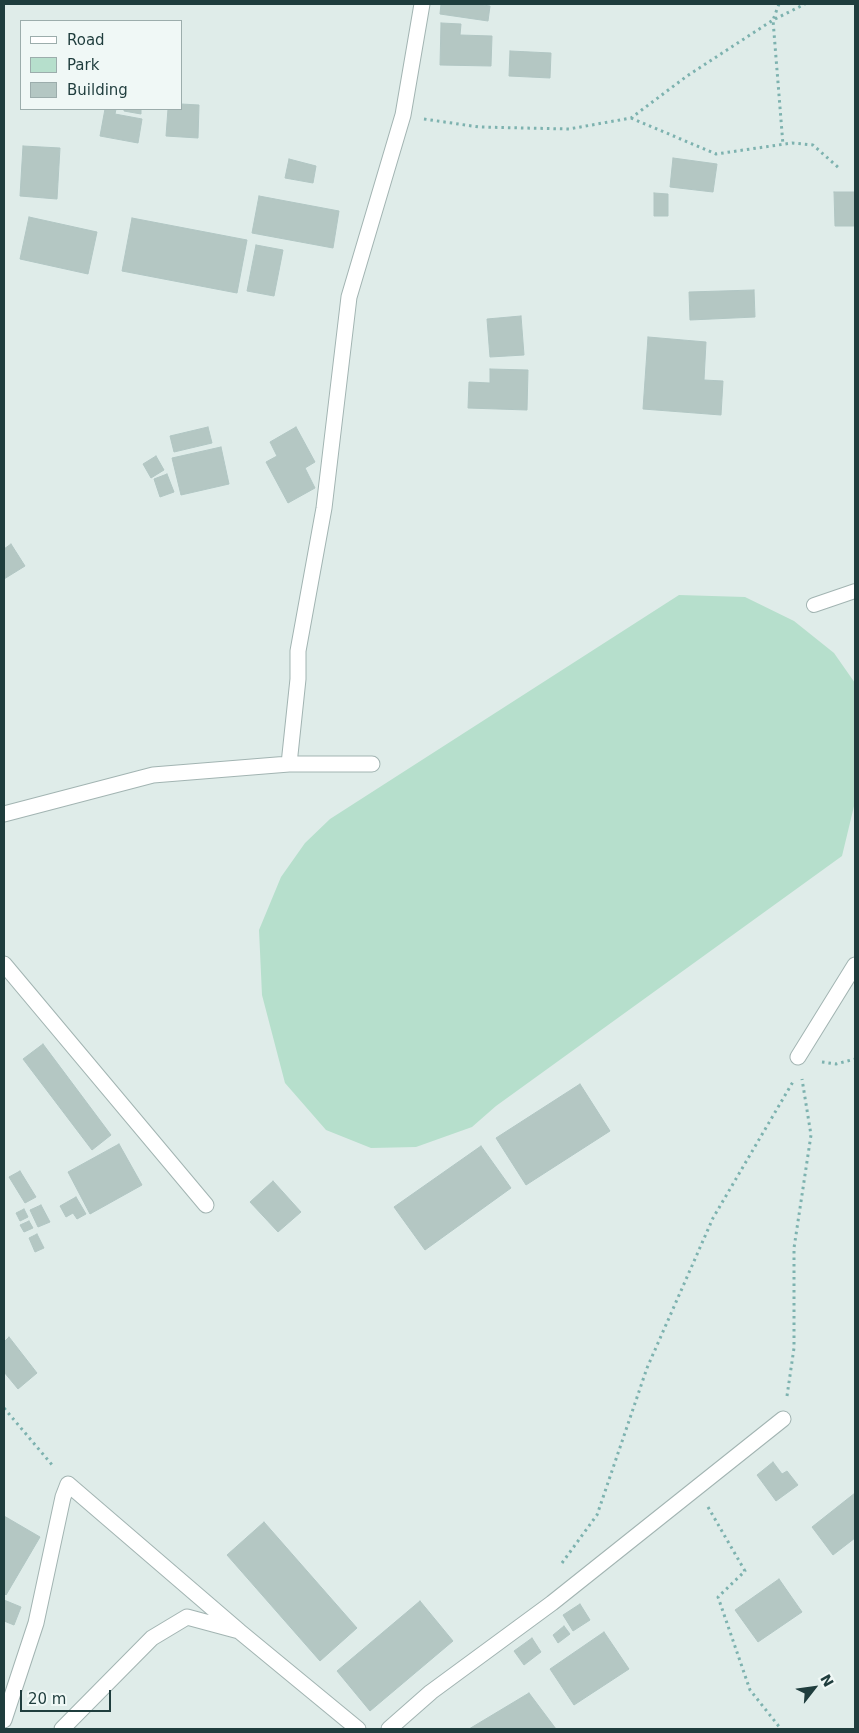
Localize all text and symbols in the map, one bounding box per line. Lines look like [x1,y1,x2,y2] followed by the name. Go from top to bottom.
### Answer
[20,20,182,110] legend
[67,31,105,49] text: Road
[67,56,99,74] text: Park
[67,81,128,99] text: Building
[789,1663,839,1713] north arrow
[817,1671,837,1690] text: N
[22,1680,114,1712] scale bar
[28,1690,66,1708] text: 20 m

